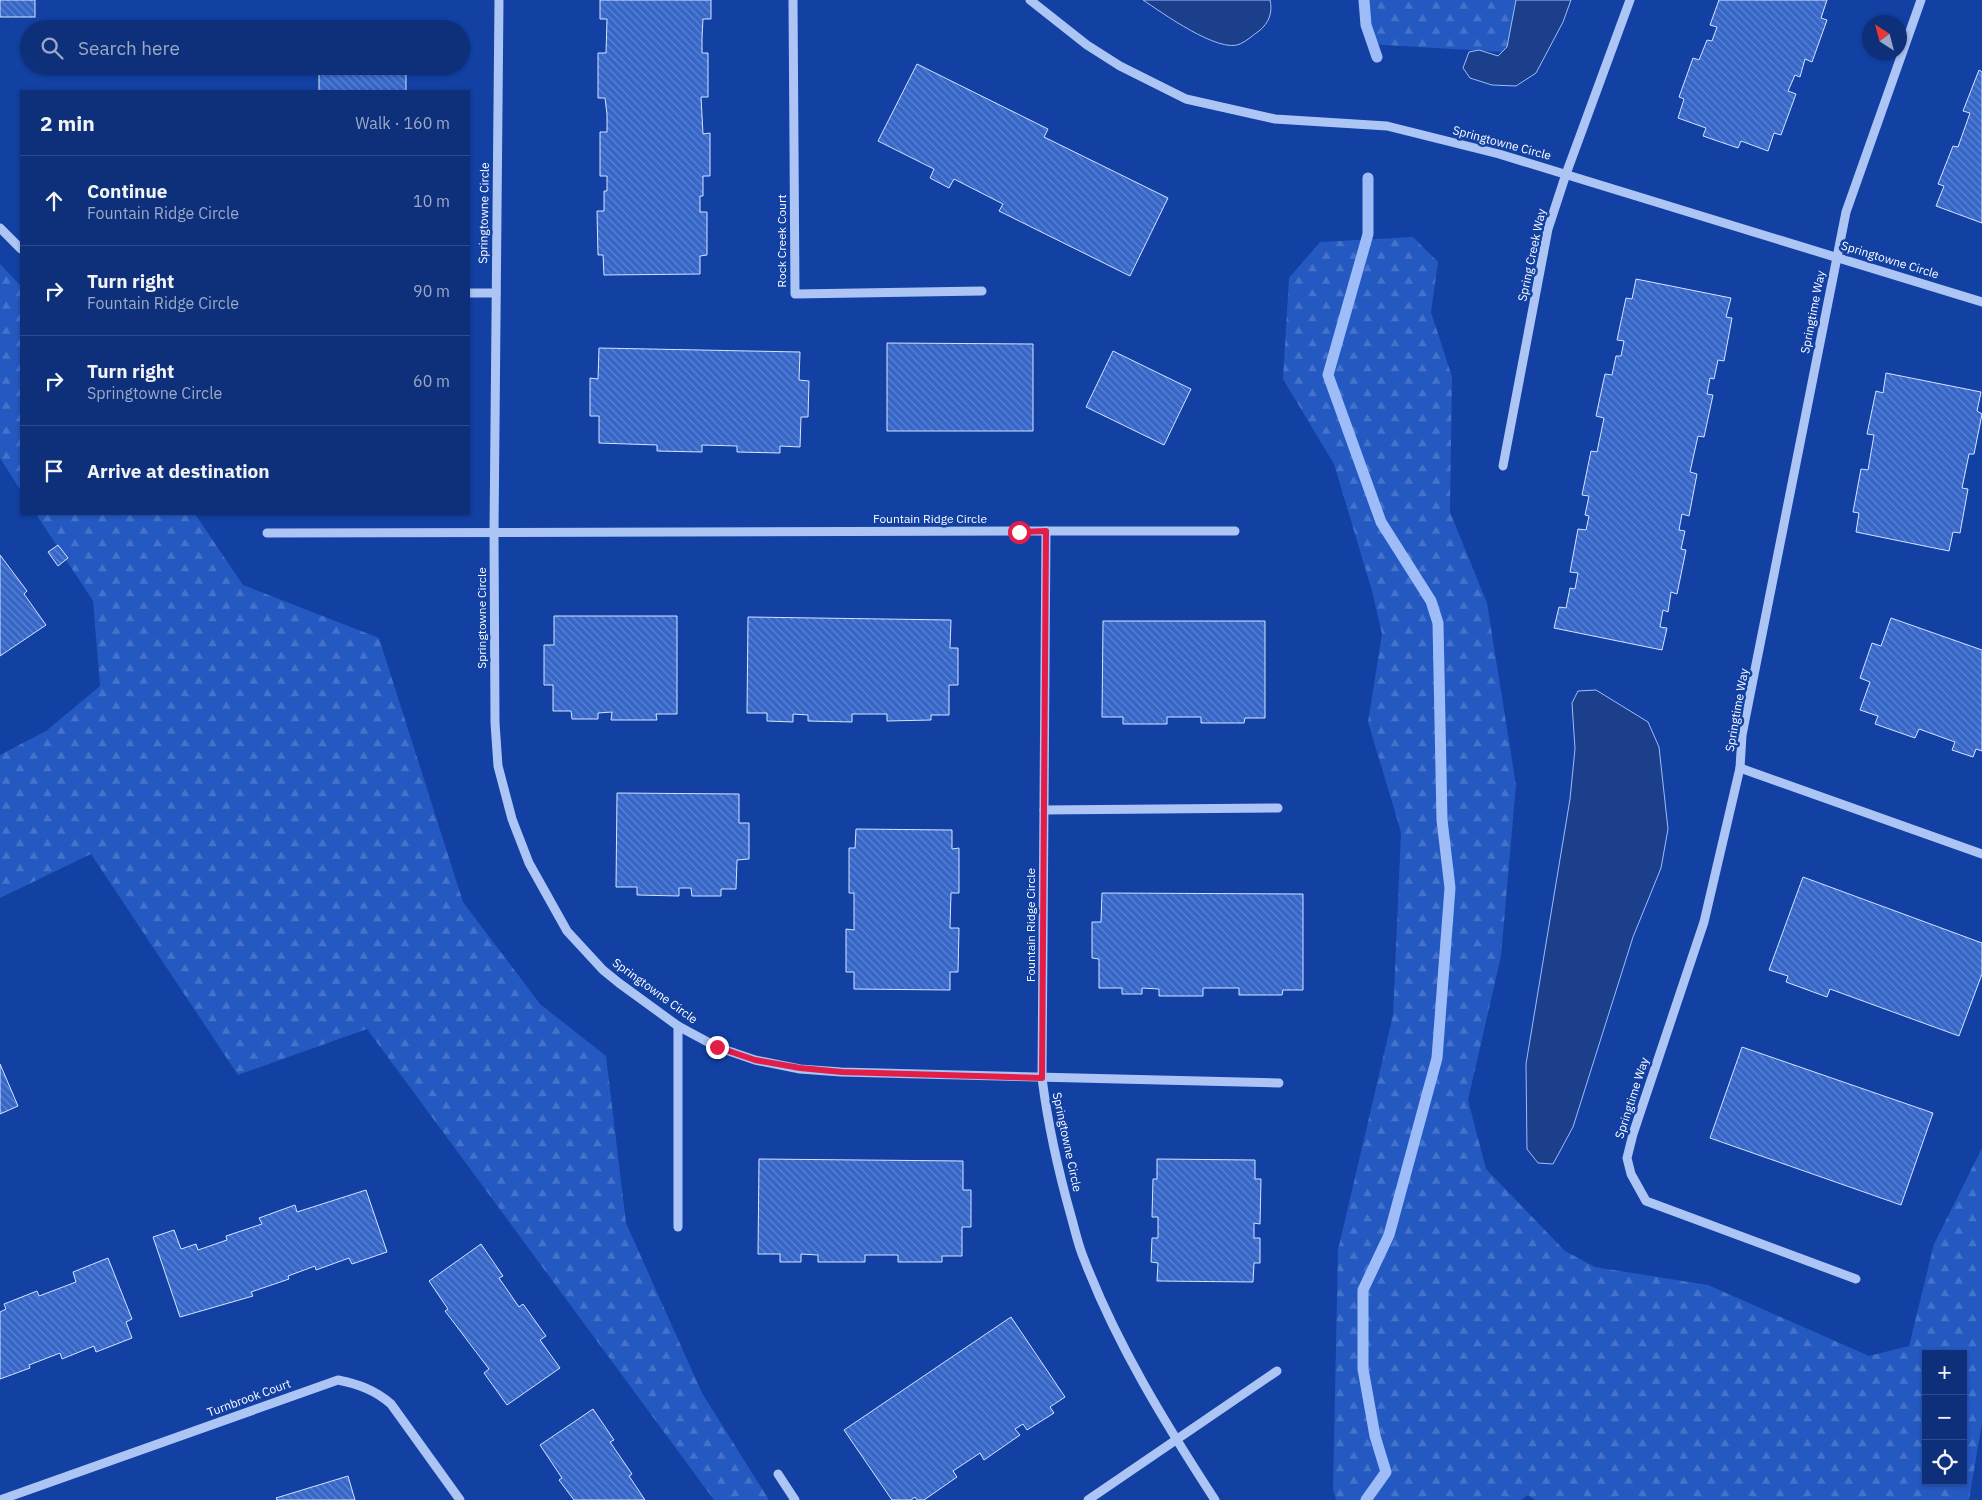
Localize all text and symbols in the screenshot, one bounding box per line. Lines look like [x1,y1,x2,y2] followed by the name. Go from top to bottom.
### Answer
[1862,15,1907,60] north arrow
[20,20,470,75] search box
[38,34,66,62] icon: search
[78,36,180,60] text: Search here
[40,109,95,137] text: 2 min
[355,113,450,133] text: Walk · 160 m
[1451,122,1553,163] street label: Springtowne Circle
[475,162,492,264] street label: Springtowne Circle
[87,179,167,203] text: Continue
[40,187,68,215] icon: ahead
[413,191,450,211] text: 10 m
[774,194,789,288] street label: Rock Creek Court
[87,203,239,223] text: Fountain Ridge Circle
[1514,207,1549,303] street label: Spring Creek Way
[1839,238,1941,282] street label: Springtowne Circle
[87,269,174,293] text: Turn right
[1797,269,1828,355] street label: Springtime Way
[40,277,68,305] icon: right
[413,281,450,301] text: 90 m
[87,293,239,313] text: Fountain Ridge Circle
[87,359,174,383] text: Turn right
[40,367,68,395] icon: right
[413,371,450,391] text: 60 m
[87,383,222,403] text: Springtowne Circle
[40,457,68,485] icon: arrive
[87,459,270,483] text: Arrive at destination
[873,511,987,526] street label: Fountain Ridge Circle
[1008,521,1031,544] route start
[474,567,489,669] street label: Springtowne Circle
[1722,667,1751,753] street label: Springtime Way
[1023,868,1038,982] street label: Fountain Ridge Circle
[610,955,701,1027] street label: Springtowne Circle
[706,1036,729,1059] route end
[1611,1055,1652,1140] street label: Springtime Way
[1050,1091,1085,1193] street label: Springtowne Circle
[1922,1350,1967,1485] map controls
[1922,1350,1967,1395] button: +
[205,1375,293,1420] street label: Turnbrook Court
[1922,1395,1967,1440] button: −
[1922,1440,1967,1485] button: locate

